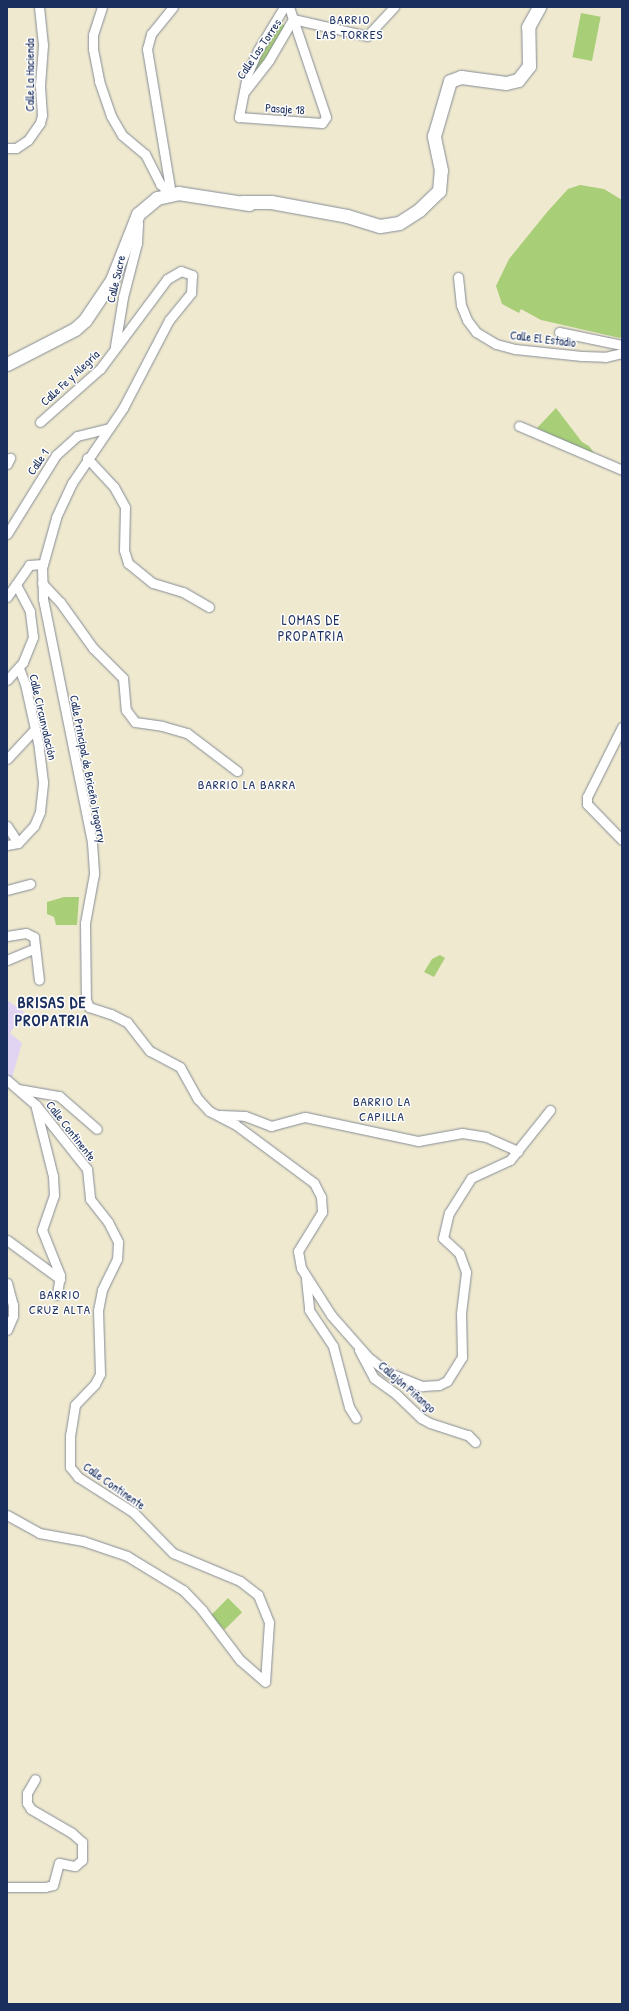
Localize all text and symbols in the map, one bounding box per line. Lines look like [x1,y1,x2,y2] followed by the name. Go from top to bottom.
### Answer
[317,12,383,43] district label: BARRIO LAS TORRES
[234,16,284,82] street label: Calle Las Torres
[23,38,37,112] street label: Calle La Hacienda
[265,100,305,118] street label: Pasaje 18
[104,254,128,304] street label: Calle Sucre
[509,328,577,350] street label: Calle El Estadio
[38,347,102,409] street label: Calle Fe y Alegría
[24,446,52,478] street label: Calle 1
[278,612,344,644] district label: LOMAS DE PROPATRIA
[26,673,60,761] street label: Calle Circunvalación
[67,694,109,844] street label: Calle Principal de Briceño Iragorry
[198,776,296,792] district label: BARRIO LA BARRA
[15,992,89,1030] district label: BRISAS DE PROPATRIA
[353,1094,411,1125] district label: BARRIO LA CAPILLA
[43,1098,99,1164] street label: Calle Continente
[29,1287,91,1318] district label: BARRIO CRUZ ALTA
[375,1358,439,1416] street label: Callejón Piñango
[80,1459,148,1513] street label: Calle Continente

